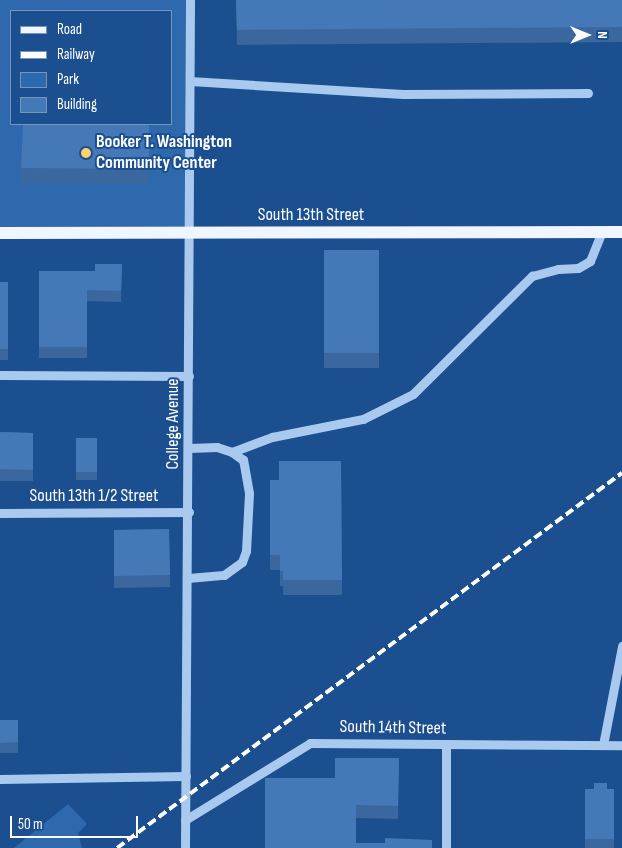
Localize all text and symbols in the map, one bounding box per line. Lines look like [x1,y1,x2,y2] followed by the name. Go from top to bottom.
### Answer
[10,10,172,125] legend
[562,10,612,60] north arrow
[57,20,82,39] text: Road
[594,31,611,39] text: N
[57,45,95,64] text: Railway
[57,70,79,89] text: Park
[57,95,97,114] text: Building
[96,132,232,174] place label: Booker T. Washington Community Center
[80,147,92,159] marker: Booker T. Washington Community Center
[258,204,364,226] street label: South 13th Street
[162,378,184,470] street label: College Avenue
[30,485,158,507] street label: South 13th 1/2 Street
[340,716,446,740] street label: South 14th Street
[12,806,140,838] scale bar
[18,815,43,834] text: 50 m

